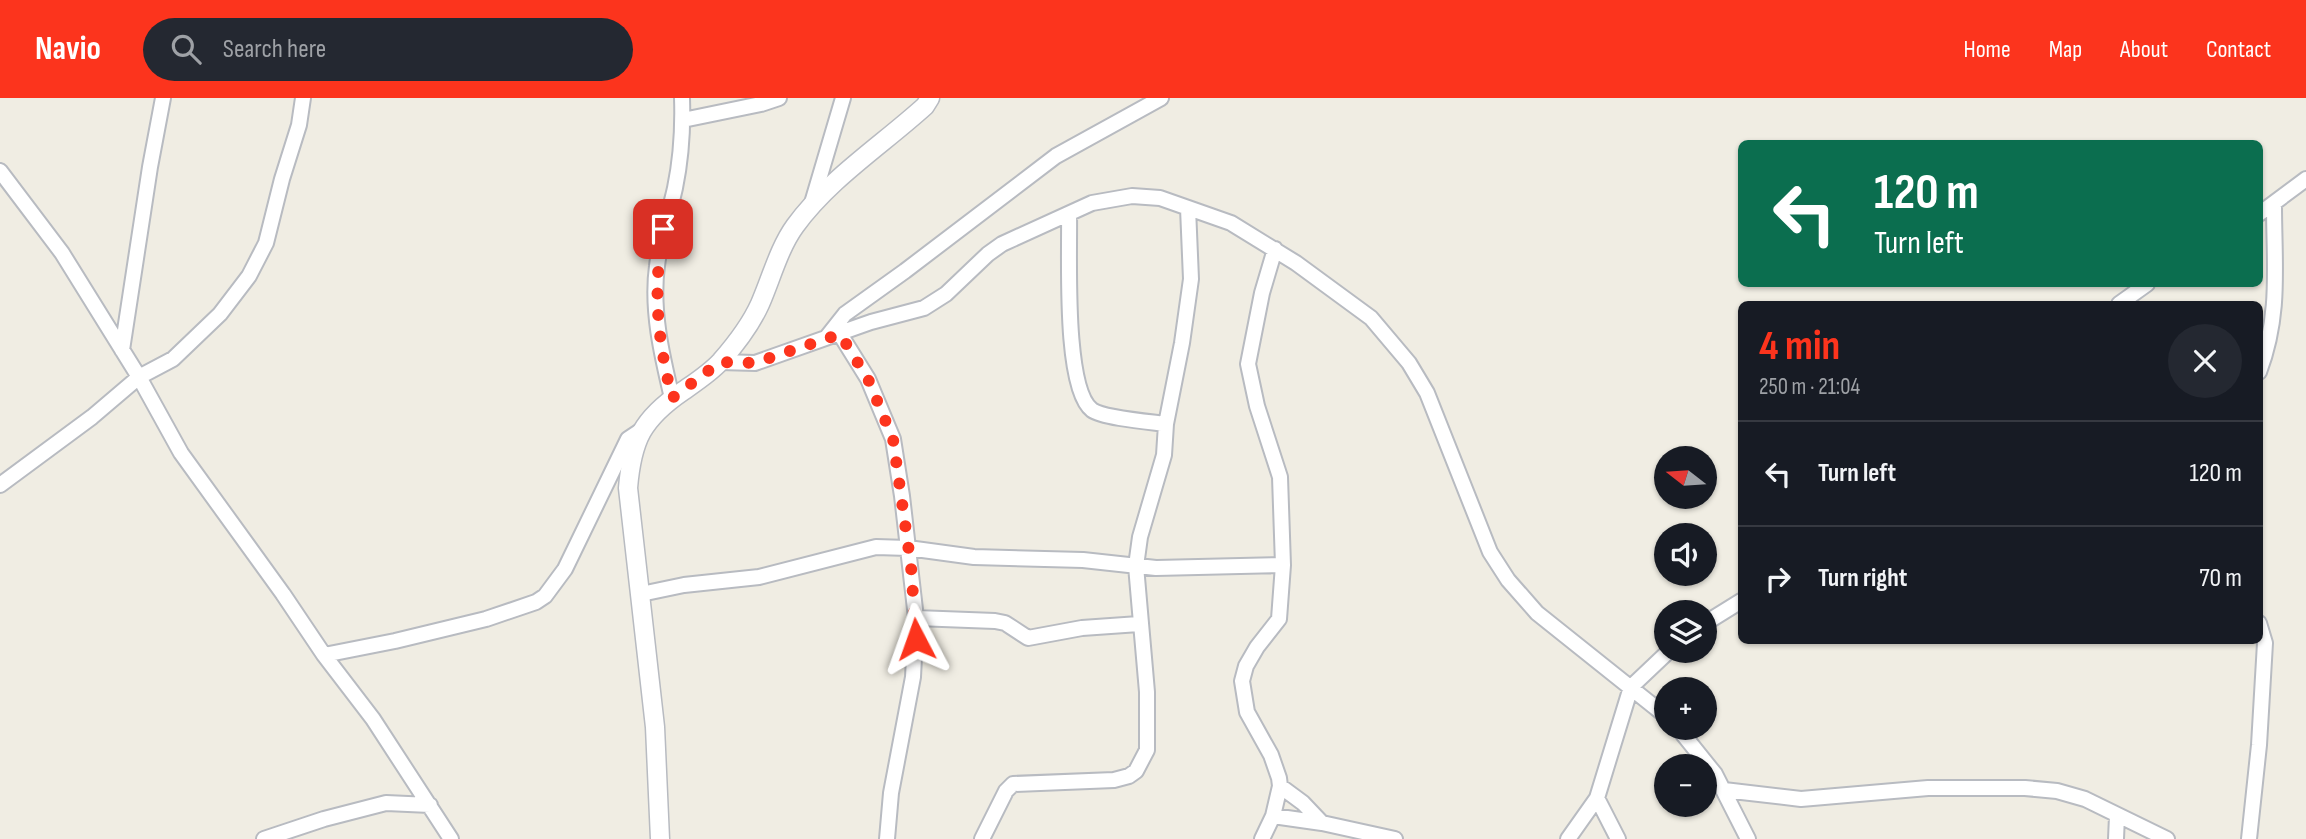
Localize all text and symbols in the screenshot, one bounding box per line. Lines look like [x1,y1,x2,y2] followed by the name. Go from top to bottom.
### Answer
[143,18,633,81] search box
[35,29,101,69] text: Navio
[167,30,205,68] icon: search
[223,34,326,65] text: Search here
[1963,35,2011,64] text: Home
[2049,35,2082,64] text: Map
[2120,35,2168,64] text: About
[2206,35,2271,64] text: Contact
[1874,164,1979,223] text: 120 m
[1759,168,1850,259] icon: left
[633,199,693,259] pin
[644,210,682,248] icon: arrive
[1874,224,1964,263] text: Turn left
[1759,321,1840,372] text: 4 min
[2168,324,2242,398] button: close
[1759,373,1860,401] text: 250 m · 21:04
[1654,446,1717,509] north arrow
[1654,446,1717,817] map controls
[1759,455,1797,493] icon: left
[1818,458,1896,489] text: Turn left
[2189,458,2242,489] text: 120 m
[1654,523,1717,586] button: sound
[1759,560,1797,598] icon: right
[1818,563,1907,594] text: Turn right
[2199,563,2242,594] text: 70 m
[1654,600,1717,663] button: layers
[879,602,953,676] position arrow
[1654,677,1717,740] button: +
[1654,754,1717,817] button: −

